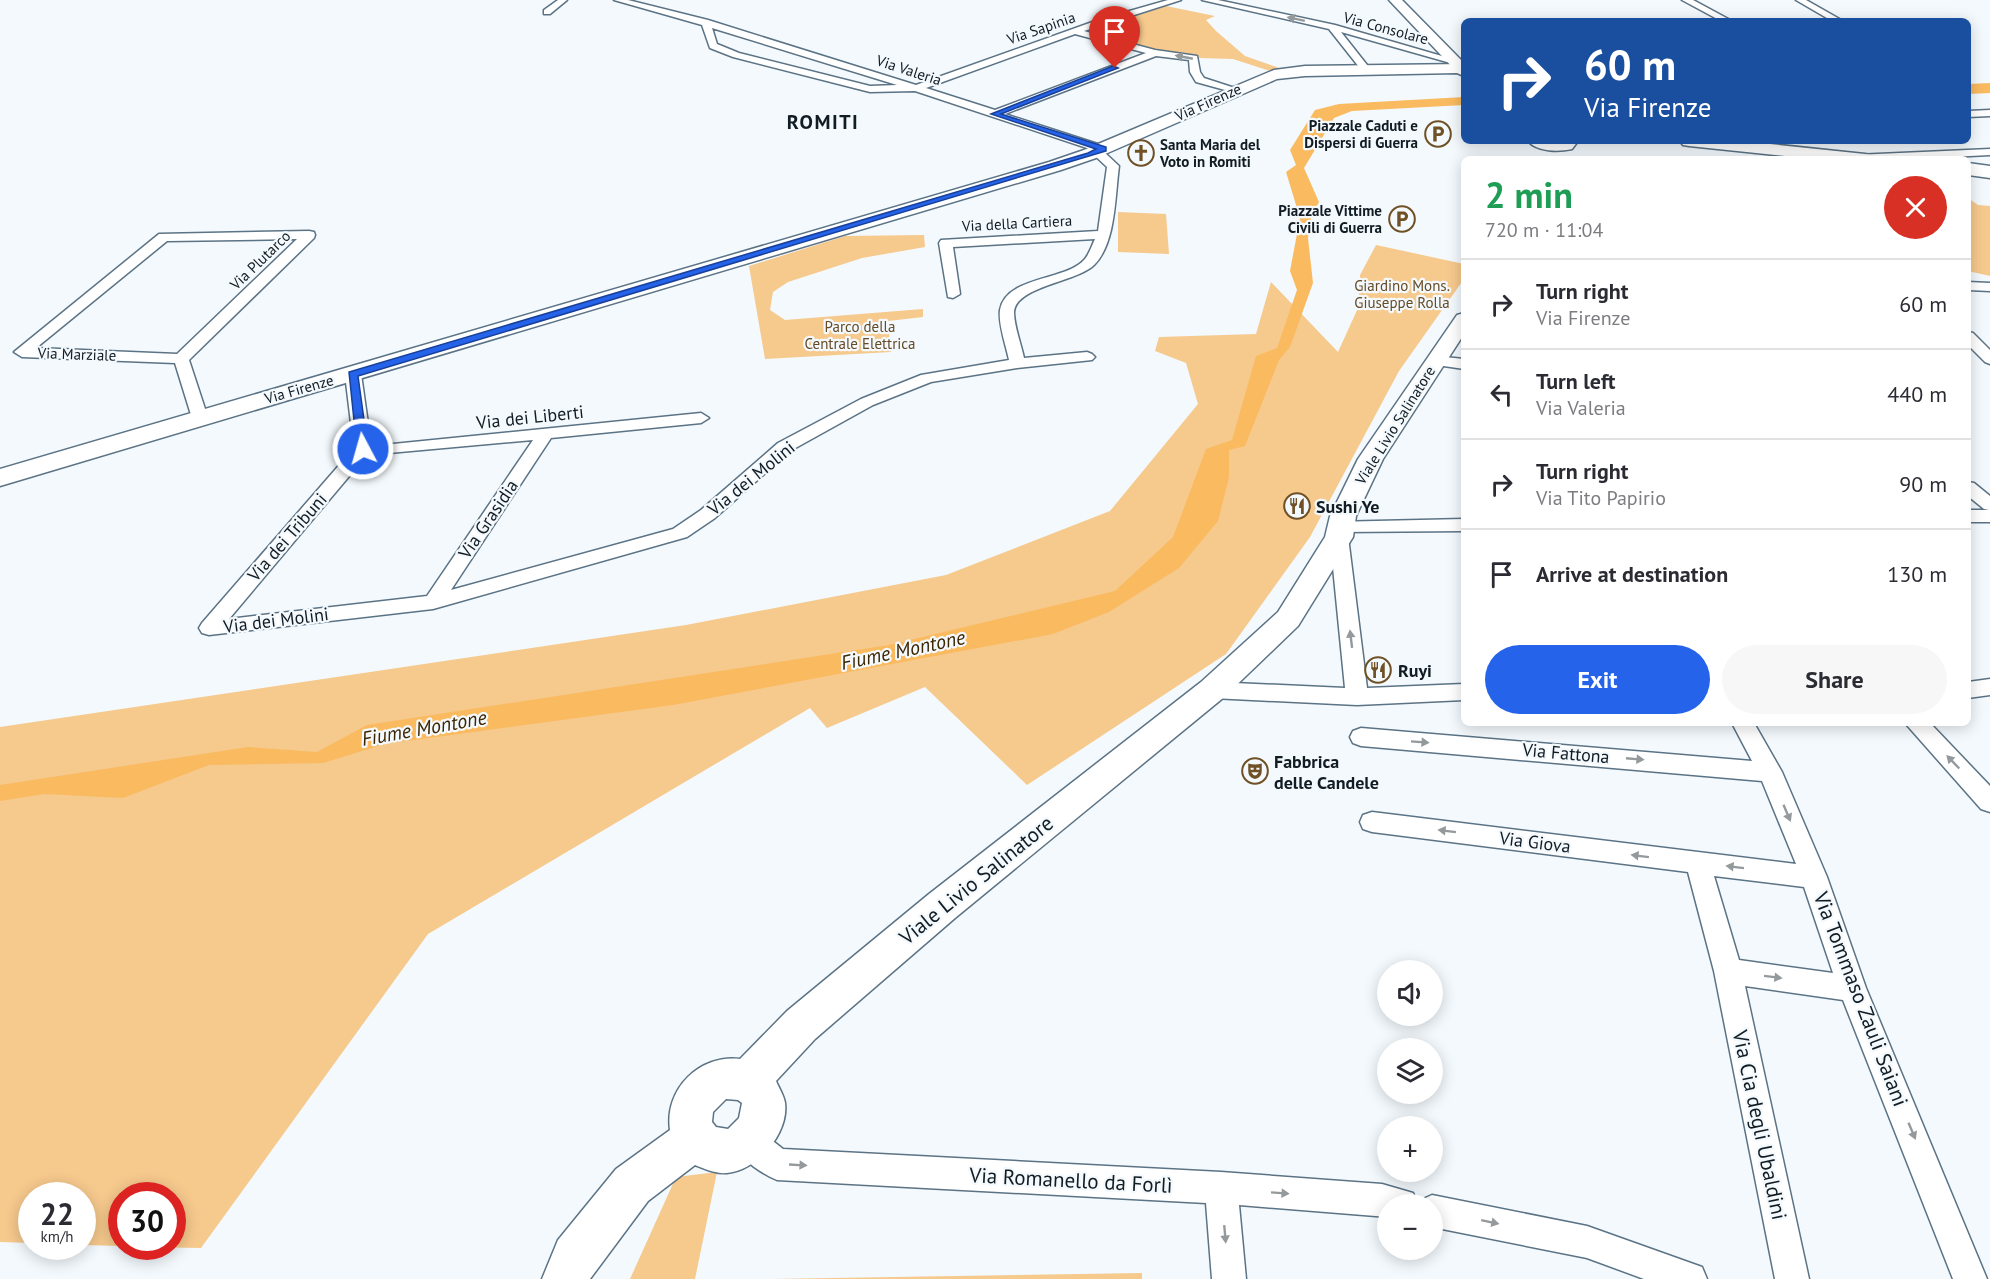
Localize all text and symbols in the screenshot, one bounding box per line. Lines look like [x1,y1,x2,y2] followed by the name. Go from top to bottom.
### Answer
[1089,6,1140,68] pin
[1003,7,1078,49] street label: Via Sapinia
[1340,7,1431,48] street label: Via Consolare
[1286,14,1305,24] one-way arrow
[1098,15,1131,48] icon: arrive
[1584,37,1676,92] text: 60 m
[1485,42,1563,120] icon: right
[873,50,944,89] street label: Via Valeria
[1174,52,1193,61] one-way arrow
[1171,79,1244,125] street label: Via Firenze
[1584,90,1711,124] text: Via Firenze
[787,109,859,135] district label: ROMITI
[1304,116,1418,152] place label: Piazzale Caduti e Dispersi di Guerra
[1423,119,1453,149] parking icon: Piazzale Caduti e Dispersi di Guerra
[1159,135,1261,171] place label: Santa Maria del Voto in Romiti
[1126,138,1156,168] church icon: Santa Maria del Voto in Romiti
[1485,171,1573,218] text: 2 min
[1884,176,1947,239] button: close
[1278,201,1382,237] place label: Piazzale Vittime Civili di Guerra
[1387,204,1417,234] parking icon: Piazzale Vittime Civili di Guerra
[960,211,1073,235] street label: Via della Cartiera
[1485,217,1603,243] text: 720 m · 11:04
[225,226,294,294] street label: Via Plutarco
[1354,276,1450,312] park label: Giardino Mons. Giuseppe Rolla
[1536,277,1628,305] text: Turn right
[1485,288,1518,321] icon: right
[1899,290,1947,318] text: 60 m
[1536,305,1630,331] text: Via Firenze
[804,317,916,353] park label: Parco della Centrale Elettrica
[36,343,117,365] street label: Via Marziale
[1350,362,1439,489] street label: Viale Livio Salinatore
[1536,367,1616,395] text: Turn left
[261,370,336,408] street label: Via Firenze
[1485,378,1518,411] icon: left
[1887,380,1947,408] text: 440 m
[1536,395,1626,421] text: Via Valeria
[474,400,585,434] street label: Via dei Liberti
[331,417,395,481] position arrow
[702,436,799,521] street label: Via dei Molini
[1536,457,1628,485] text: Turn right
[1485,468,1518,501] icon: right
[1899,470,1947,498] text: 90 m
[453,475,523,564] street label: Via Grasidia
[1536,485,1666,511] text: Via Tito Papirio
[242,488,332,587] street label: Via dei Tribuni
[1282,491,1312,521] restaurant icon: Sushi Ye
[1316,495,1379,518] place label: Sushi Ye
[1485,558,1518,591] icon: arrive
[1536,560,1728,588] text: Arrive at destination
[1887,560,1947,588] text: 130 m
[221,602,330,638] street label: Via dei Molini
[838,624,968,676] water label: Fiume Montone
[1346,629,1355,648] one-way arrow
[1485,645,1710,714] button: Exit
[1722,645,1947,714] button: Share
[1363,655,1393,685] restaurant icon: Ruyi
[1398,659,1432,682] place label: Ruyi
[359,704,489,752] water label: Fiume Montone
[1410,737,1429,746] one-way arrow
[1520,738,1611,768] street label: Via Fattona
[1274,750,1379,794] place label: Fabbrica delle Candele
[1626,754,1645,764] one-way arrow
[1240,756,1270,786] theatre icon: Fabbrica delle Candele
[1947,756,1961,770] one-way arrow
[1783,804,1792,822] one-way arrow
[893,810,1059,951] street label: Viale Livio Salinatore
[1437,826,1456,836] one-way arrow
[1497,826,1572,858] street label: Via Giova
[1631,851,1650,860] one-way arrow
[1725,863,1744,872] one-way arrow
[1807,887,1914,1110] street label: Via Tommaso Zauli Saiani
[1377,960,1443,1260] map controls
[1377,960,1443,1026] button: sound
[1764,973,1783,982] one-way arrow
[1726,1027,1793,1222] street label: Via Cia degli Ubaldini
[1377,1038,1443,1104] button: layers
[1377,1116,1443,1182] button: +
[1908,1122,1917,1140] one-way arrow
[789,1161,808,1170] one-way arrow
[968,1161,1173,1199] street label: Via Romanello da Forlì
[108,1182,186,1260] speed limit sign: 30
[1270,1188,1289,1197] one-way arrow
[40,1194,74,1233] text: 22
[1377,1194,1443,1260] button: −
[1481,1218,1499,1228] one-way arrow
[1220,1224,1230,1243] one-way arrow
[41,1227,73,1246] text: km/h

